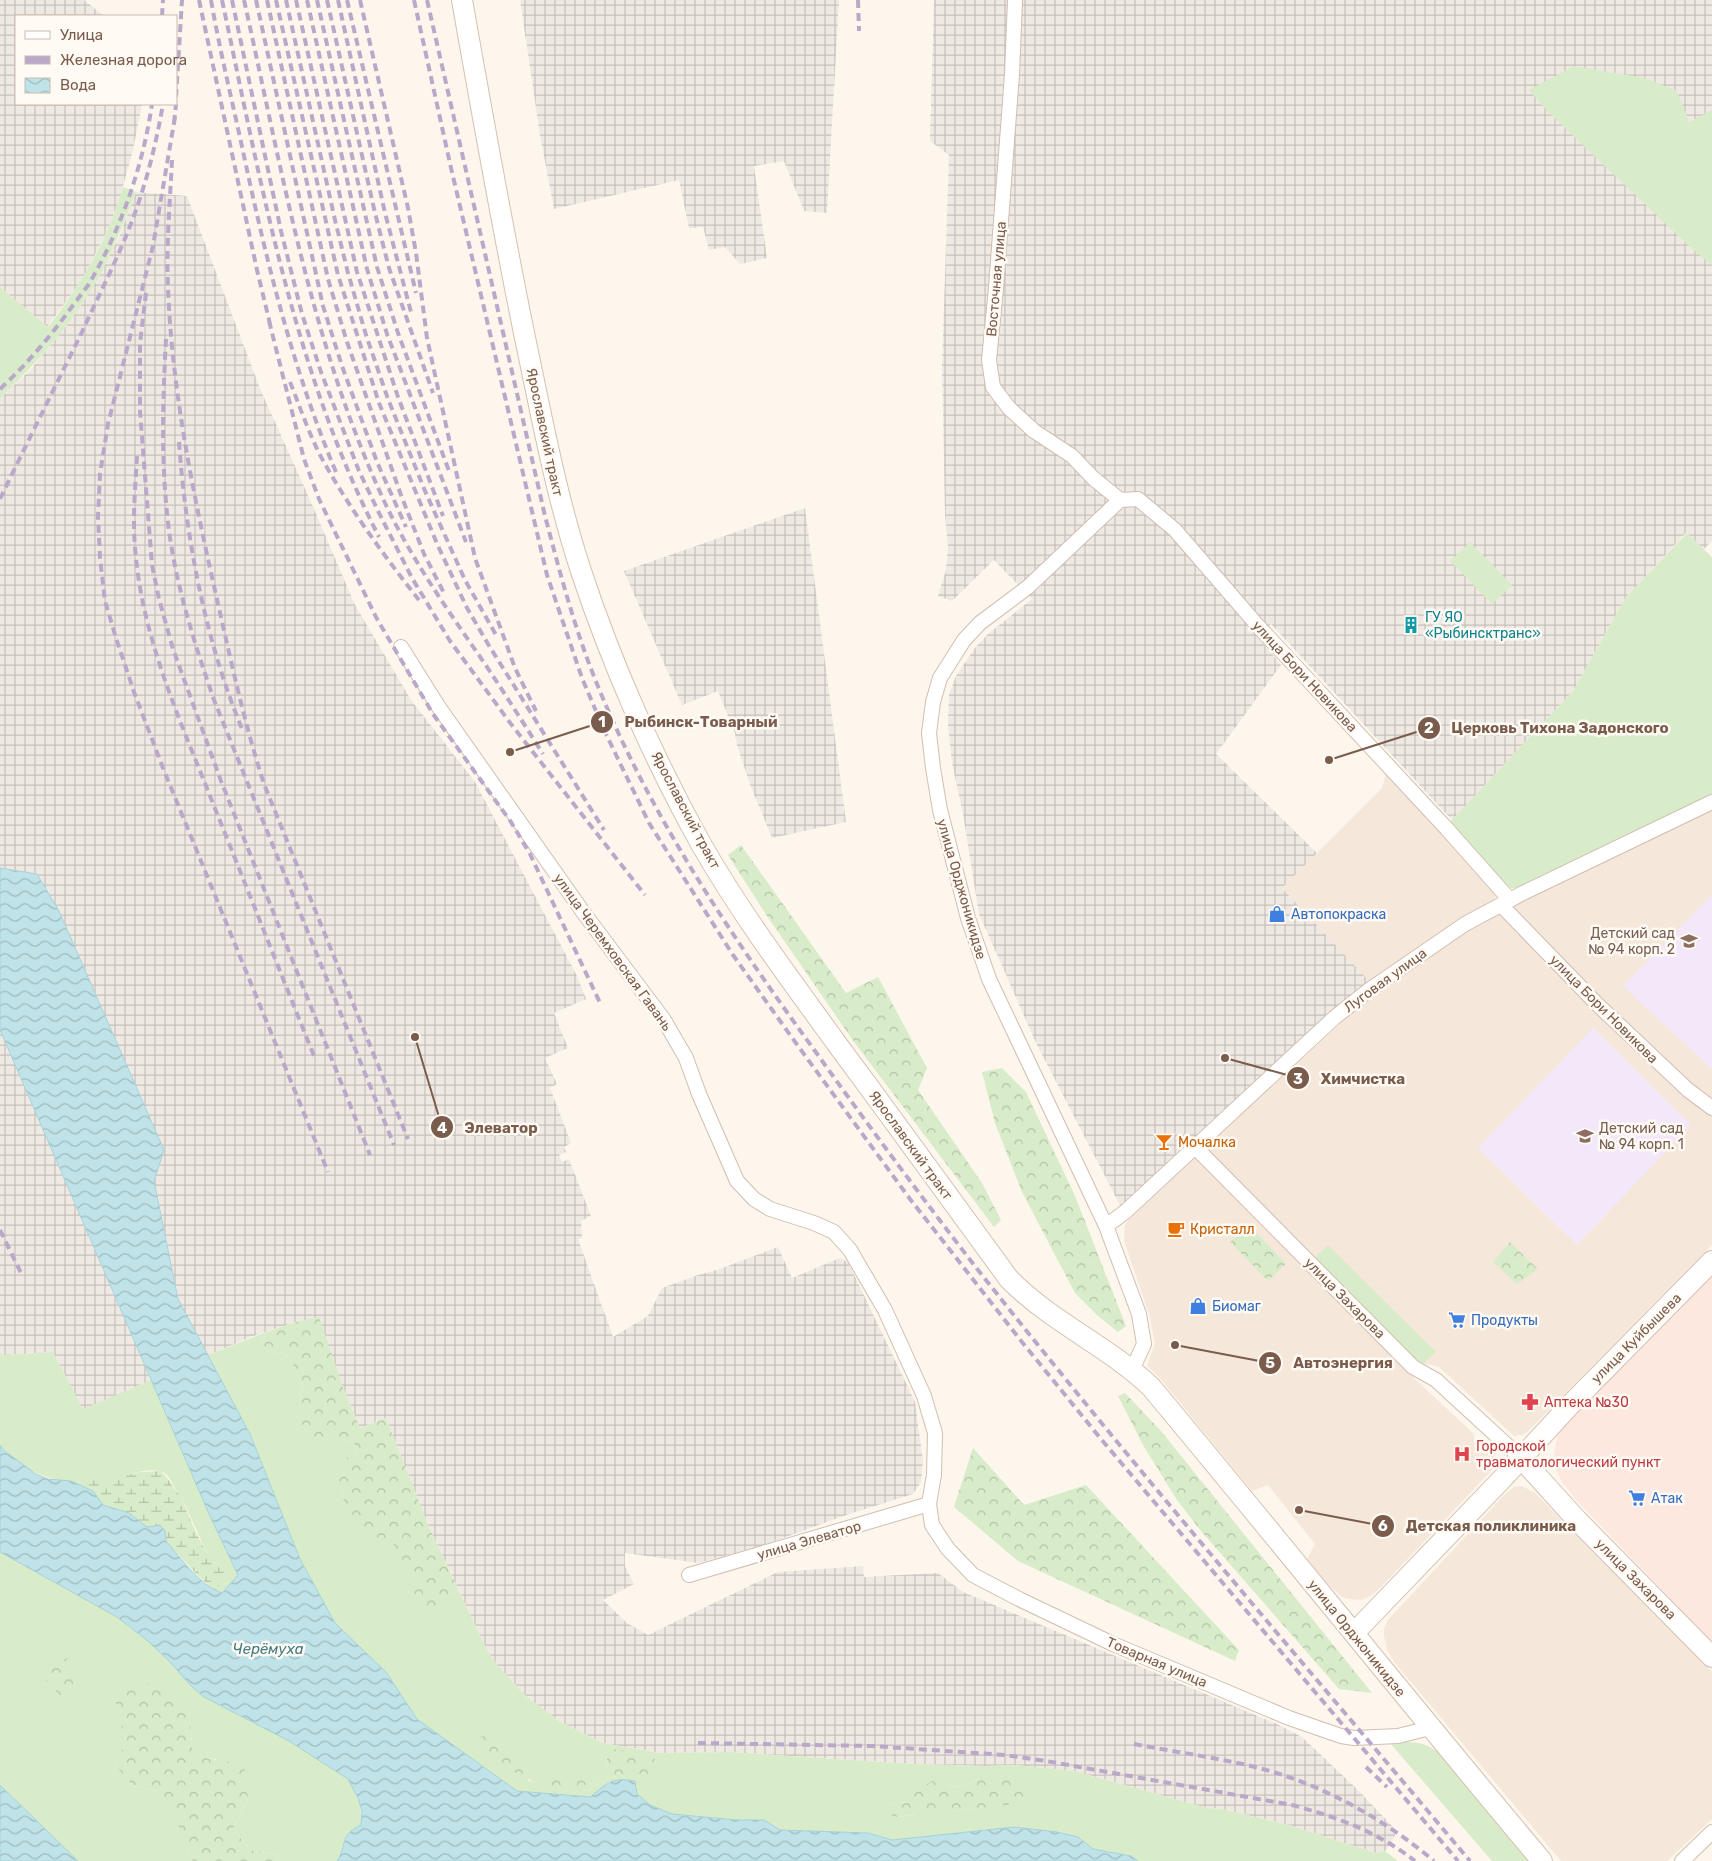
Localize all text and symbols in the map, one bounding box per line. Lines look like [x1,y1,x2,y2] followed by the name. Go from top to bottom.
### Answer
[15,15,178,105] legend
[60,26,103,44] text: Улица
[60,51,187,69] text: Железная дорога
[60,76,96,94] text: Вода
[983,221,1010,337] street label: Восточная улица
[523,366,566,498] street label: Ярославский тракт
[1425,609,1541,642] place label: ГУ ЯО «Рыбинсктранс»
[1401,615,1421,635] building icon: ГУ ЯО «Рыбинсктранс»
[1249,617,1361,736] street label: улица Бори Новикова
[590,707,788,737] callout: Рыбинск-Товарный
[598,713,606,731] text: 1
[624,713,778,731] text: Рыбинск-Товарный
[1416,713,1679,743] callout: Церковь Тихона Задонского
[1424,719,1434,737] text: 2
[1451,719,1669,737] text: Церковь Тихона Задонского
[647,749,724,872] street label: Ярославский тракт
[933,817,990,962] street label: улица Орджоникидзе
[550,870,675,1034] street label: улица Черемховская Гавань
[1267,904,1287,924] shop icon: Автопокраска
[1291,906,1386,923] place label: Автопокраска
[1588,925,1675,958] place label: Детский сад № 94 корп. 2
[1679,931,1699,951] school or university icon: Детский сад № 94 корп. 2
[1341,945,1430,1016] street label: Луговая улица
[1546,952,1661,1067] street label: улица Бори Новикова
[1286,1063,1415,1093] callout: Химчистка
[1293,1070,1303,1088] text: 3
[1321,1070,1405,1088] text: Химчистка
[865,1087,956,1203] street label: Ярославский тракт
[429,1112,547,1142] callout: Элеватор
[437,1119,447,1137] text: 4
[464,1119,538,1137] text: Элеватор
[1599,1120,1684,1153] place label: Детский сад № 94 корп. 1
[1575,1126,1595,1146] school or university icon: Детский сад № 94 корп. 1
[1154,1132,1174,1152] bar icon: Мочалка
[1178,1134,1236,1151] place label: Мочалка
[1166,1219,1186,1239] cafe icon: Кристалл
[1190,1221,1255,1238] place label: Кристалл
[1301,1254,1389,1342] street label: улица Захарова
[1588,1290,1685,1387] street label: улица Куйбышева
[1188,1296,1208,1316] shop icon: Биомаг
[1212,1298,1261,1315] place label: Биомаг
[1447,1310,1467,1330] supermarket icon: Продукты
[1471,1312,1538,1329] place label: Продукты
[1258,1348,1403,1378] callout: Автоэнергия
[1265,1354,1275,1372] text: 5
[1293,1354,1393,1372] text: Автоэнергия
[1520,1392,1540,1412] pharmacy icon: Аптека №30
[1544,1394,1629,1411] place label: Аптека №30
[1476,1438,1661,1471] place label: Городской травматологический пункт
[1452,1444,1472,1464] hospital icon: Городской травматологический пункт
[1627,1488,1647,1508] supermarket icon: Атак
[1651,1490,1683,1507] place label: Атак
[1371,1511,1586,1541] callout: Детская поликлиника
[755,1517,863,1563] street label: улица Элеватор
[1378,1517,1388,1535] text: 6
[1406,1517,1576,1535] text: Детская поликлиника
[1592,1535,1680,1623] street label: улица Захарова
[1304,1576,1409,1700] street label: улица Орджоникидзе
[1104,1634,1210,1691] street label: Товарная улица
[232,1640,304,1658] water label: Черёмуха

